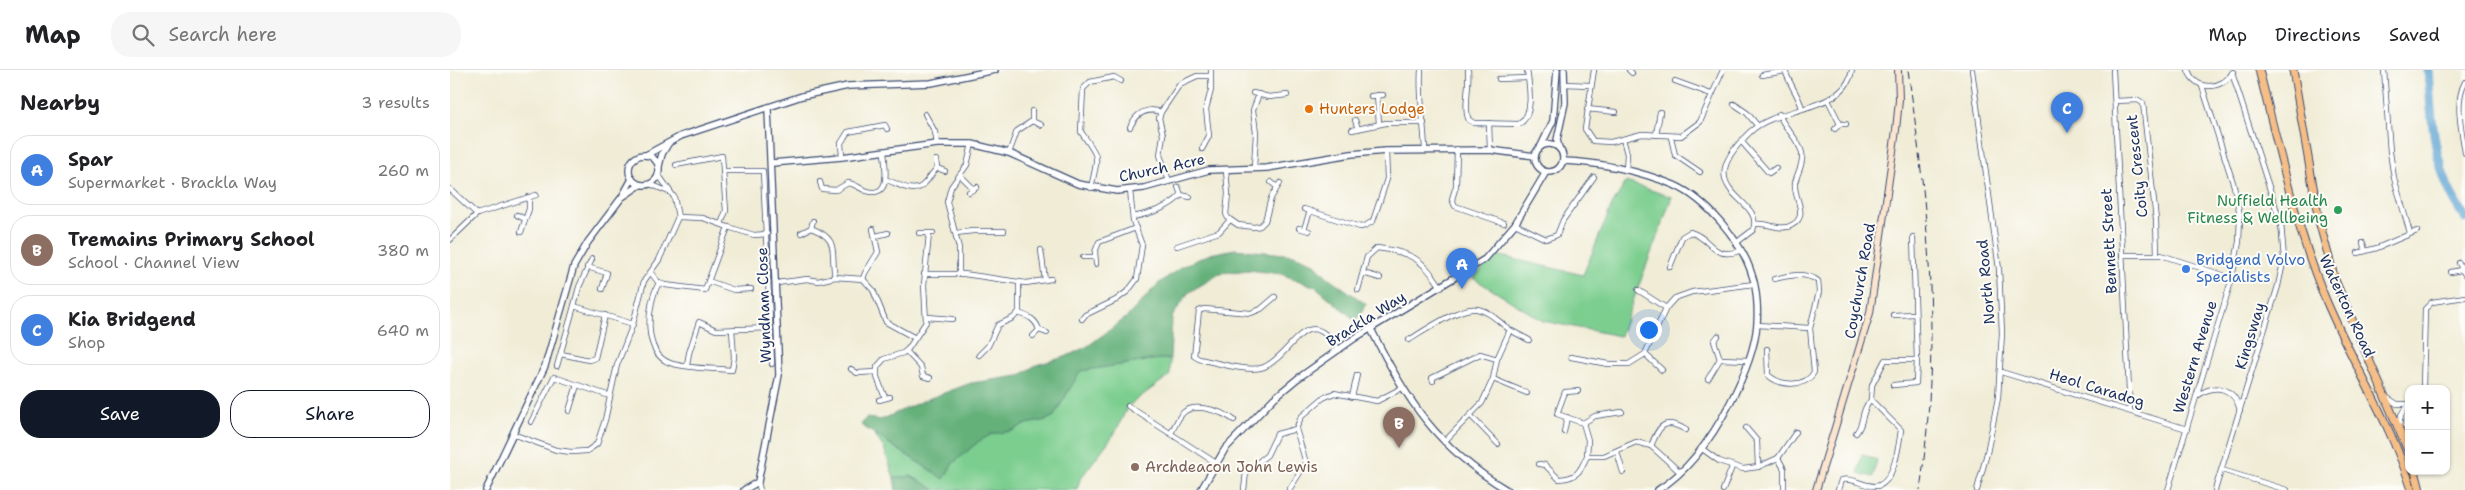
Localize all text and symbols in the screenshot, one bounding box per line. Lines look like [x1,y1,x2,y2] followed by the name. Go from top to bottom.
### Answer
[111,12,461,57] search box
[25,19,81,51] text: Map
[129,21,157,49] icon: search
[169,22,277,47] text: Search here
[2209,23,2247,47] text: Map
[2275,23,2361,47] text: Directions
[2389,23,2440,47] text: Saved
[20,89,100,117] text: Nearby
[361,92,430,113] text: 3 results
[2051,92,2083,133] pin: C
[1319,99,1425,119] place label: Hunters Lodge
[1303,103,1315,115] marker: Hunters Lodge
[2122,113,2152,219] street label: Coity Crescent
[68,147,113,172] text: Spar
[1117,149,1207,187] street label: Church Acre
[31,160,43,181] text: A
[377,160,429,181] text: 260 m
[68,172,277,193] text: Supermarket · Brackla Way
[2096,188,2122,294] street label: Bennett Street
[2187,191,2328,228] place label: Nuffield Health Fitness & Wellbeing
[2332,204,2344,216] marker: Nuffield Health Fitness & Wellbeing
[1840,221,1880,340] street label: Coychurch Road
[68,227,315,252] text: Tremains Primary School
[1972,238,2000,325] street label: North Road
[32,240,42,261] text: B
[377,240,429,261] text: 380 m
[752,247,776,363] street label: Wyndham Close
[1446,248,1478,289] pin: A
[2196,250,2305,287] place label: Bridgend Volvo Specialists
[2314,251,2380,361] street label: Waterton Road
[68,252,240,273] text: School · Channel View
[2180,263,2192,275] marker: Bridgend Volvo Specialists
[1322,287,1410,351] street label: Brackla Way
[2168,298,2222,416] street label: Western Avenue
[2230,300,2270,372] street label: Kingsway
[68,307,196,332] text: Kia Bridgend
[1636,317,1662,343] your location
[32,320,42,341] text: C
[377,320,429,341] text: 640 m
[68,332,105,353] text: Shop
[2047,364,2147,412] street label: Heol Caradog
[2405,385,2450,475] map controls
[2405,385,2450,430] button: +
[20,390,220,438] button: Save
[230,390,430,438] button: Share
[1383,407,1415,448] pin: B
[2405,430,2450,475] button: −
[1145,457,1318,477] place label: Archdeacon John Lewis
[1129,461,1141,473] marker: Archdeacon John Lewis

